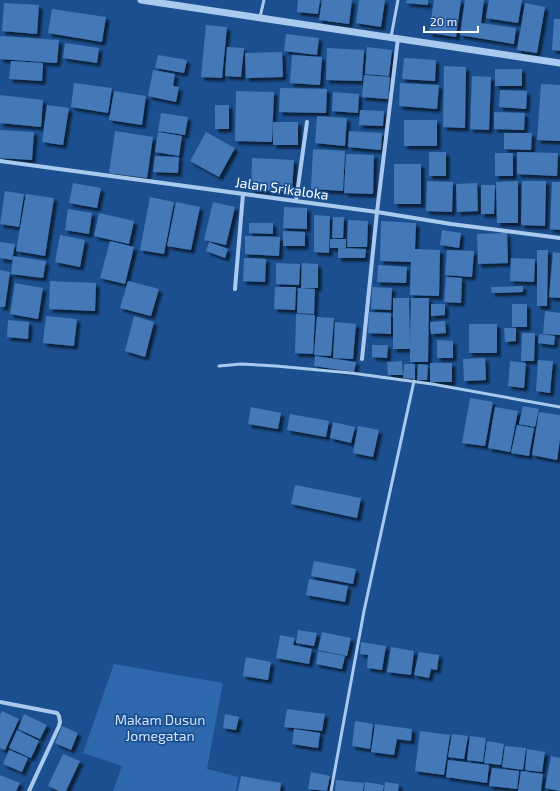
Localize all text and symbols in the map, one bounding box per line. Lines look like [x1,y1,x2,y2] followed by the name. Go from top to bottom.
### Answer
[424,8,478,34] scale bar
[430,14,457,28] text: 20 m
[234,173,330,203] street label: Jalan Srikaloka
[115,711,205,744] park label: Makam Dusun Jomegatan

